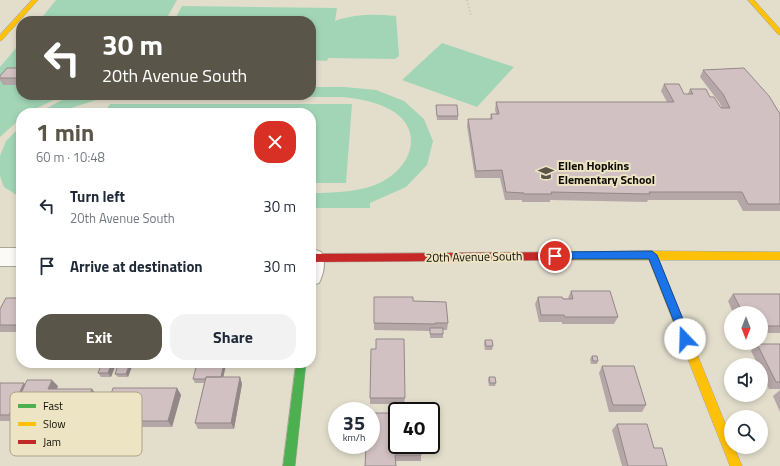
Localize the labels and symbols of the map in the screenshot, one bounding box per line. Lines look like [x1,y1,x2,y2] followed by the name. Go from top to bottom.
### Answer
[558,156,655,189] place label: Ellen Hopkins Elementary School
[537,164,555,182] school or university icon: Ellen Hopkins Elementary School
[538,239,572,273] pin
[425,246,523,267] street label: 20th Avenue South
[724,306,768,350] north arrow
[664,318,706,360] position arrow
[10,392,142,456] legend
[43,398,63,414] text: Fast
[388,402,440,454] speed limit sign: 40
[43,416,66,432] text: Slow
[43,434,61,450] text: Jam

